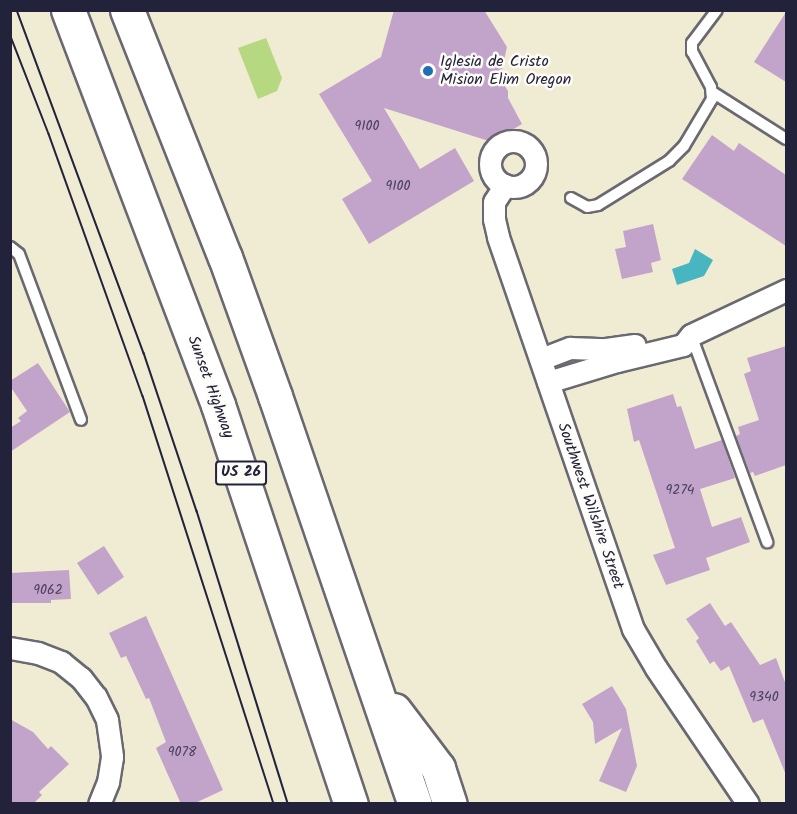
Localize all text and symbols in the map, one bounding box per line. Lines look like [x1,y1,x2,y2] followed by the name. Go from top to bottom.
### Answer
[440,52,571,90] place label: Iglesia de Cristo Mision Elim Oregon
[421,64,435,78] marker: Iglesia de Cristo Mision Elim Oregon
[354,118,380,134] house number: 9100
[385,178,411,194] house number: 9100
[183,333,237,441] street label: Sunset Highway
[553,420,627,592] street label: Southwest Wilshire Street
[214,461,268,485] road number: US 26
[665,482,695,498] house number: 9274
[33,582,63,598] house number: 9062
[749,689,779,705] house number: 9340
[168,744,196,760] house number: 9078

